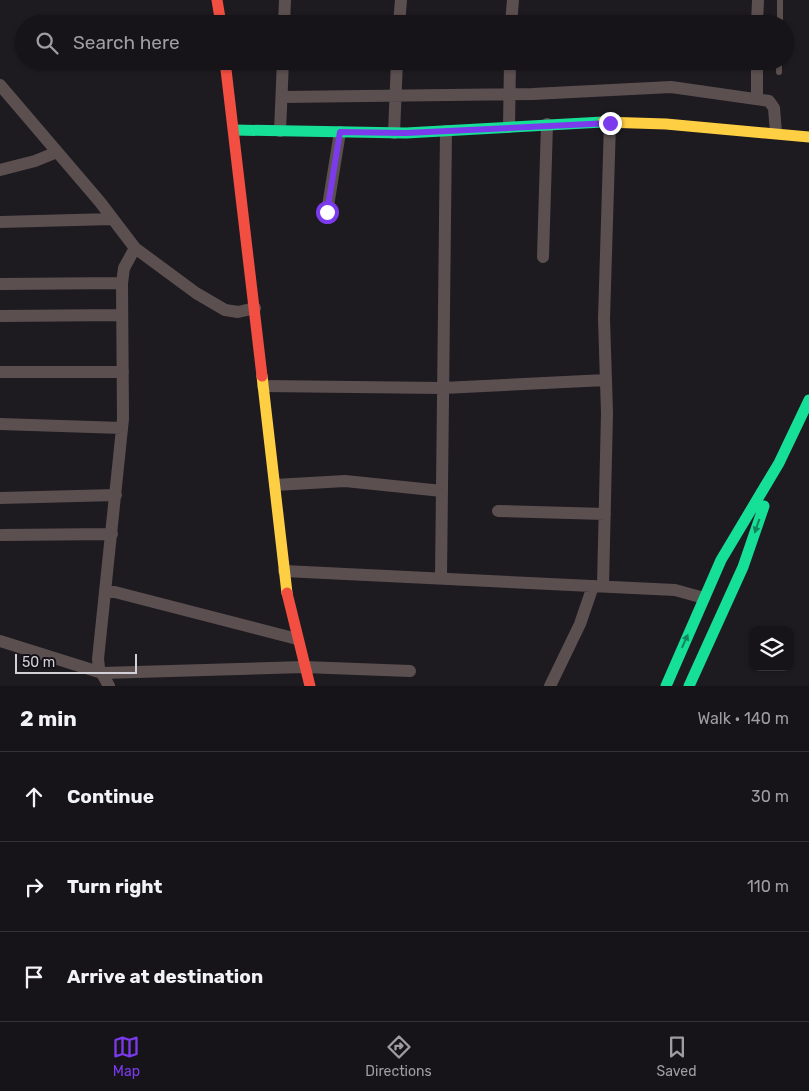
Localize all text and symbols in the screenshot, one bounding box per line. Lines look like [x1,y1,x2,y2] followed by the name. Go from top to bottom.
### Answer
[15,15,794,70] search box
[33,29,61,57] icon: search
[73,31,180,54] text: Search here
[599,112,622,135] route end
[316,201,339,224] route start
[753,518,761,533] one-way arrow
[749,626,794,671] map controls
[749,626,794,671] button: layers
[682,634,690,648] one-way arrow
[15,651,138,674] scale bar
[22,654,55,671] text: 50 m
[20,706,77,731] text: 2 min
[698,709,789,728] text: Walk · 140 m
[20,783,48,811] icon: ahead
[67,785,154,808] text: Continue
[751,787,789,806] text: 30 m
[20,873,48,901] icon: right
[67,875,162,898] text: Turn right
[747,877,789,896] text: 110 m
[20,963,48,991] icon: arrive
[67,965,263,988] text: Arrive at destination
[112,1033,140,1080] tab: Map
[365,1033,432,1080] tab: Directions
[657,1033,697,1080] tab: Saved

